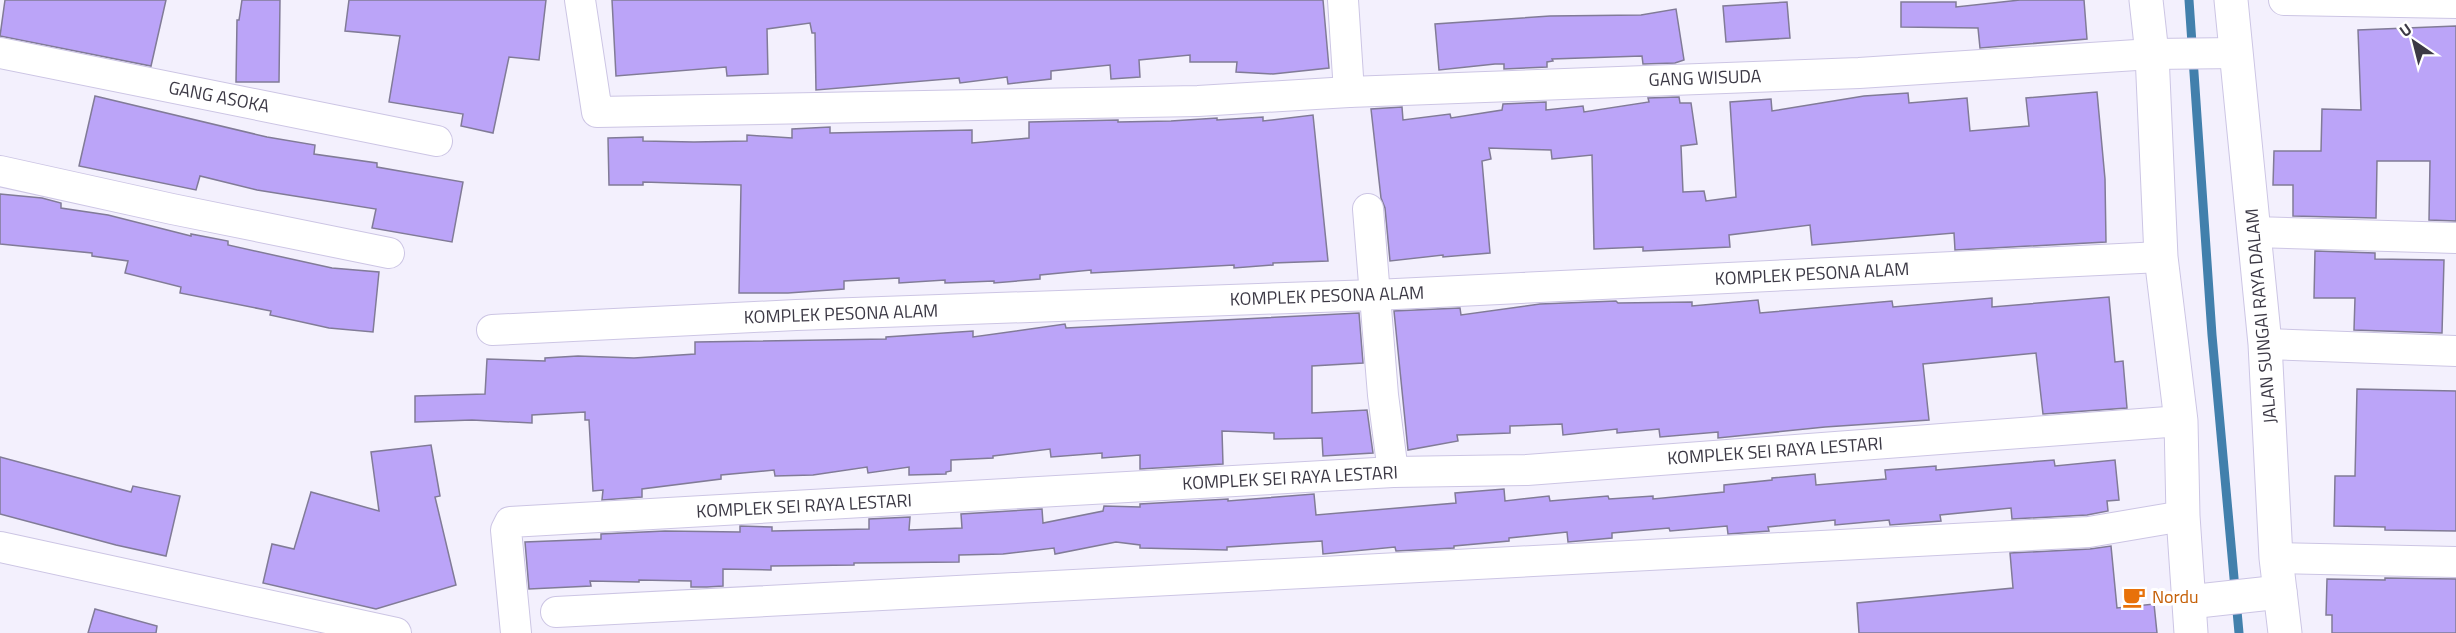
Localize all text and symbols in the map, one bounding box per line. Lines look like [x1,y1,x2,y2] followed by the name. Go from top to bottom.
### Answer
[2384,12,2444,72] north arrow
[2394,17,2417,43] text: U
[1648,62,1762,93] street label: GANG WISUDA
[166,74,272,120] street label: GANG ASOKA
[2238,207,2283,425] street label: JALAN SUNGAI RAYA DALAM
[1714,255,1910,292] street label: KOMPLEK PESONA ALAM
[1229,279,1425,312] street label: KOMPLEK PESONA ALAM
[743,297,939,330] street label: KOMPLEK PESONA ALAM
[1666,430,1884,472] street label: KOMPLEK SEI RAYA LESTARI
[1181,458,1399,497] street label: KOMPLEK SEI RAYA LESTARI
[695,486,913,525] street label: KOMPLEK SEI RAYA LESTARI
[2152,583,2199,610] place label: Nordu
[2121,584,2147,610] cafe icon: Nordu

